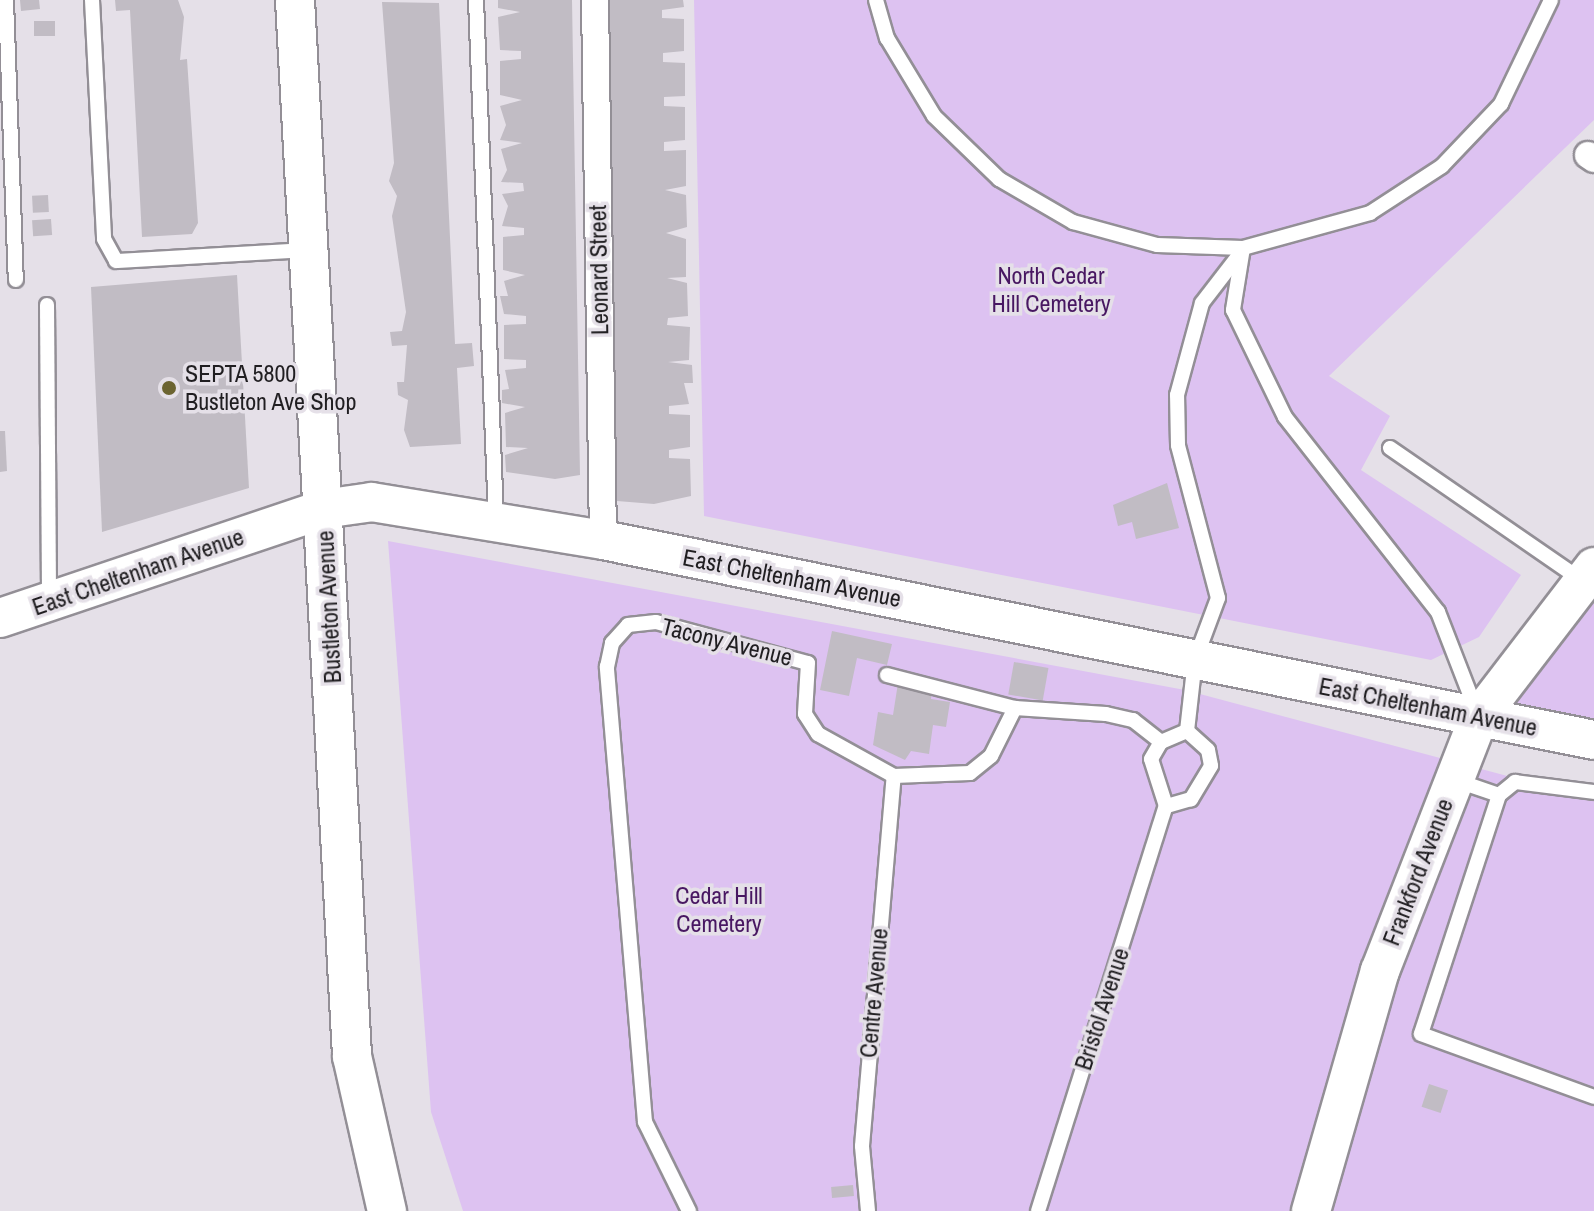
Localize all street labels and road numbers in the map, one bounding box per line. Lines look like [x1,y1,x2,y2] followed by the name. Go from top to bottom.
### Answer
[583,205,615,335] street label: Leonard Street
[28,522,248,622] street label: East Cheltenham Avenue
[311,529,347,685] street label: Bustleton Avenue
[680,543,904,613] street label: East Cheltenham Avenue
[658,612,796,672] street label: Tacony Avenue
[1316,672,1540,742] street label: East Cheltenham Avenue
[1377,794,1459,950] street label: Frankford Avenue
[854,927,894,1059] street label: Centre Avenue
[1069,944,1135,1074] street label: Bristol Avenue

